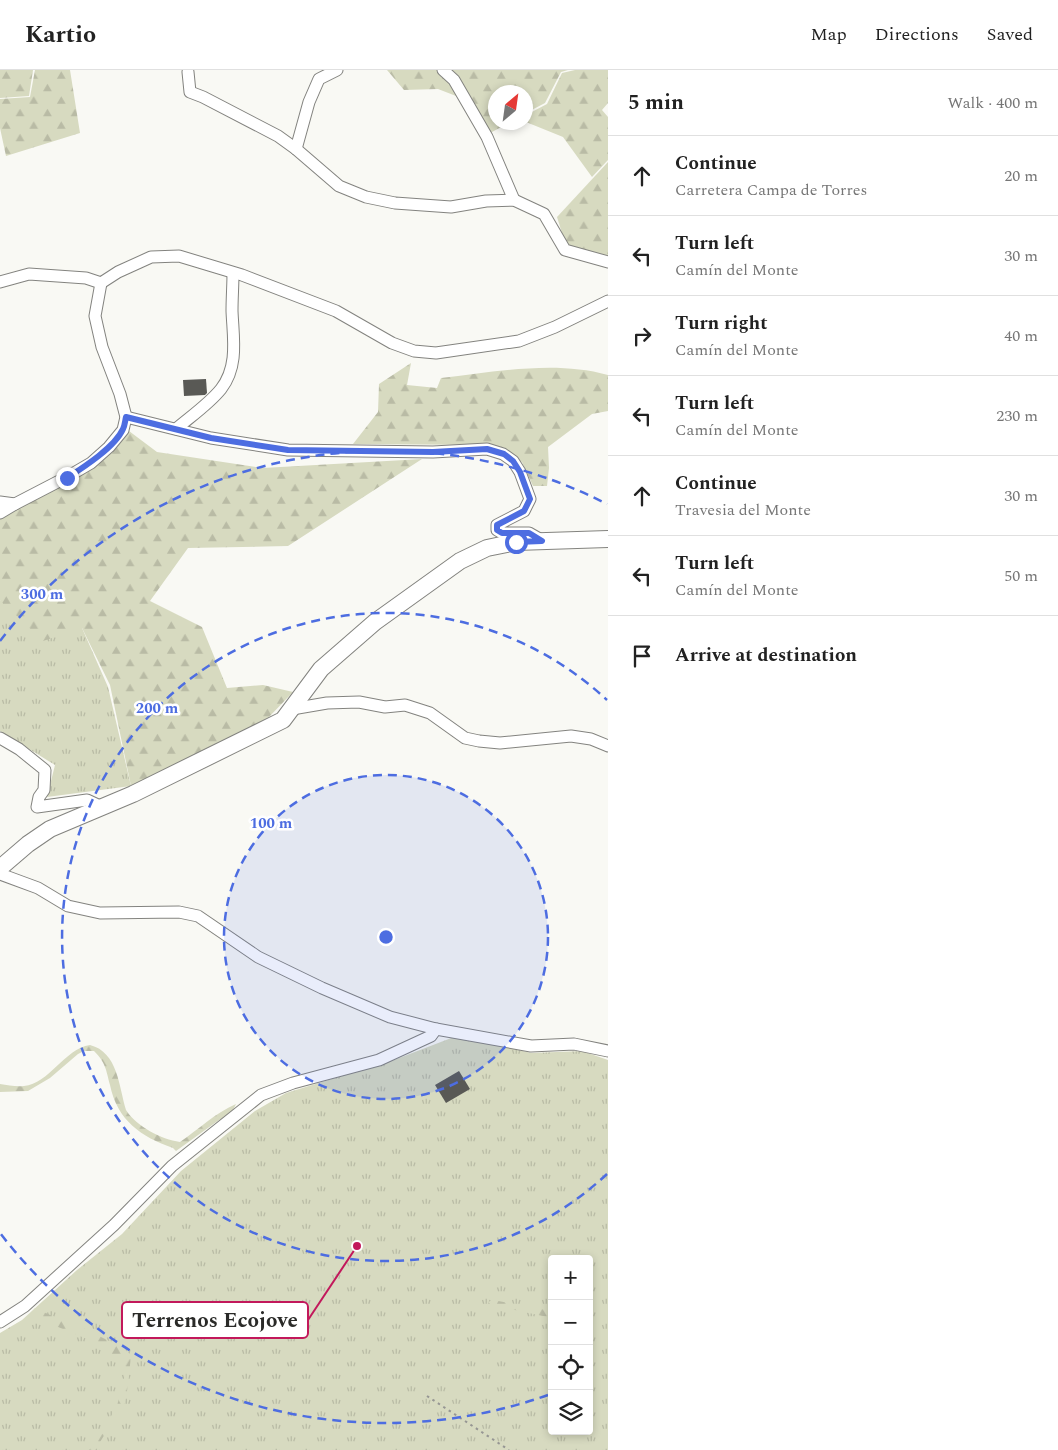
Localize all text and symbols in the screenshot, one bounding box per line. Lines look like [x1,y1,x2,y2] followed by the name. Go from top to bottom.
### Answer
[25,17,96,53] text: Kartio
[811,21,847,48] text: Map
[875,21,959,48] text: Directions
[987,21,1033,48] text: Saved
[488,85,533,130] north arrow
[628,87,684,119] text: 5 min
[947,91,1038,115] text: Walk · 400 m
[675,149,757,178] text: Continue
[628,162,656,190] icon: ahead
[1004,164,1038,188] text: 20 m
[675,178,867,202] text: Carretera Campa de Torres
[675,229,754,258] text: Turn left
[628,242,656,270] icon: left
[1004,244,1038,268] text: 30 m
[675,258,799,282] text: Camín del Monte
[675,309,768,338] text: Turn right
[628,322,656,350] icon: right
[1004,324,1038,348] text: 40 m
[675,338,799,362] text: Camín del Monte
[675,389,754,418] text: Turn left
[628,402,656,430] icon: left
[996,404,1038,428] text: 230 m
[675,418,799,442] text: Camín del Monte
[56,467,79,490] route end
[675,469,757,498] text: Continue
[628,482,656,510] icon: ahead
[1004,484,1038,508] text: 30 m
[675,498,811,522] text: Travesia del Monte
[505,531,528,554] route start
[675,549,754,578] text: Turn left
[628,562,656,590] icon: left
[1004,564,1038,588] text: 50 m
[675,578,799,602] text: Camín del Monte
[21,583,64,606] text: 300 m
[675,641,857,670] text: Arrive at destination
[628,642,656,670] icon: arrive
[136,697,179,720] text: 200 m
[250,812,293,835] text: 100 m
[377,928,395,946] centre of rings
[548,1255,593,1435] map controls
[548,1255,593,1300] button: +
[548,1300,593,1345] button: −
[122,1302,308,1338] callout: Terrenos Ecojove
[132,1305,298,1337] text: Terrenos Ecojove
[548,1345,593,1390] button: locate
[548,1390,593,1435] button: layers

